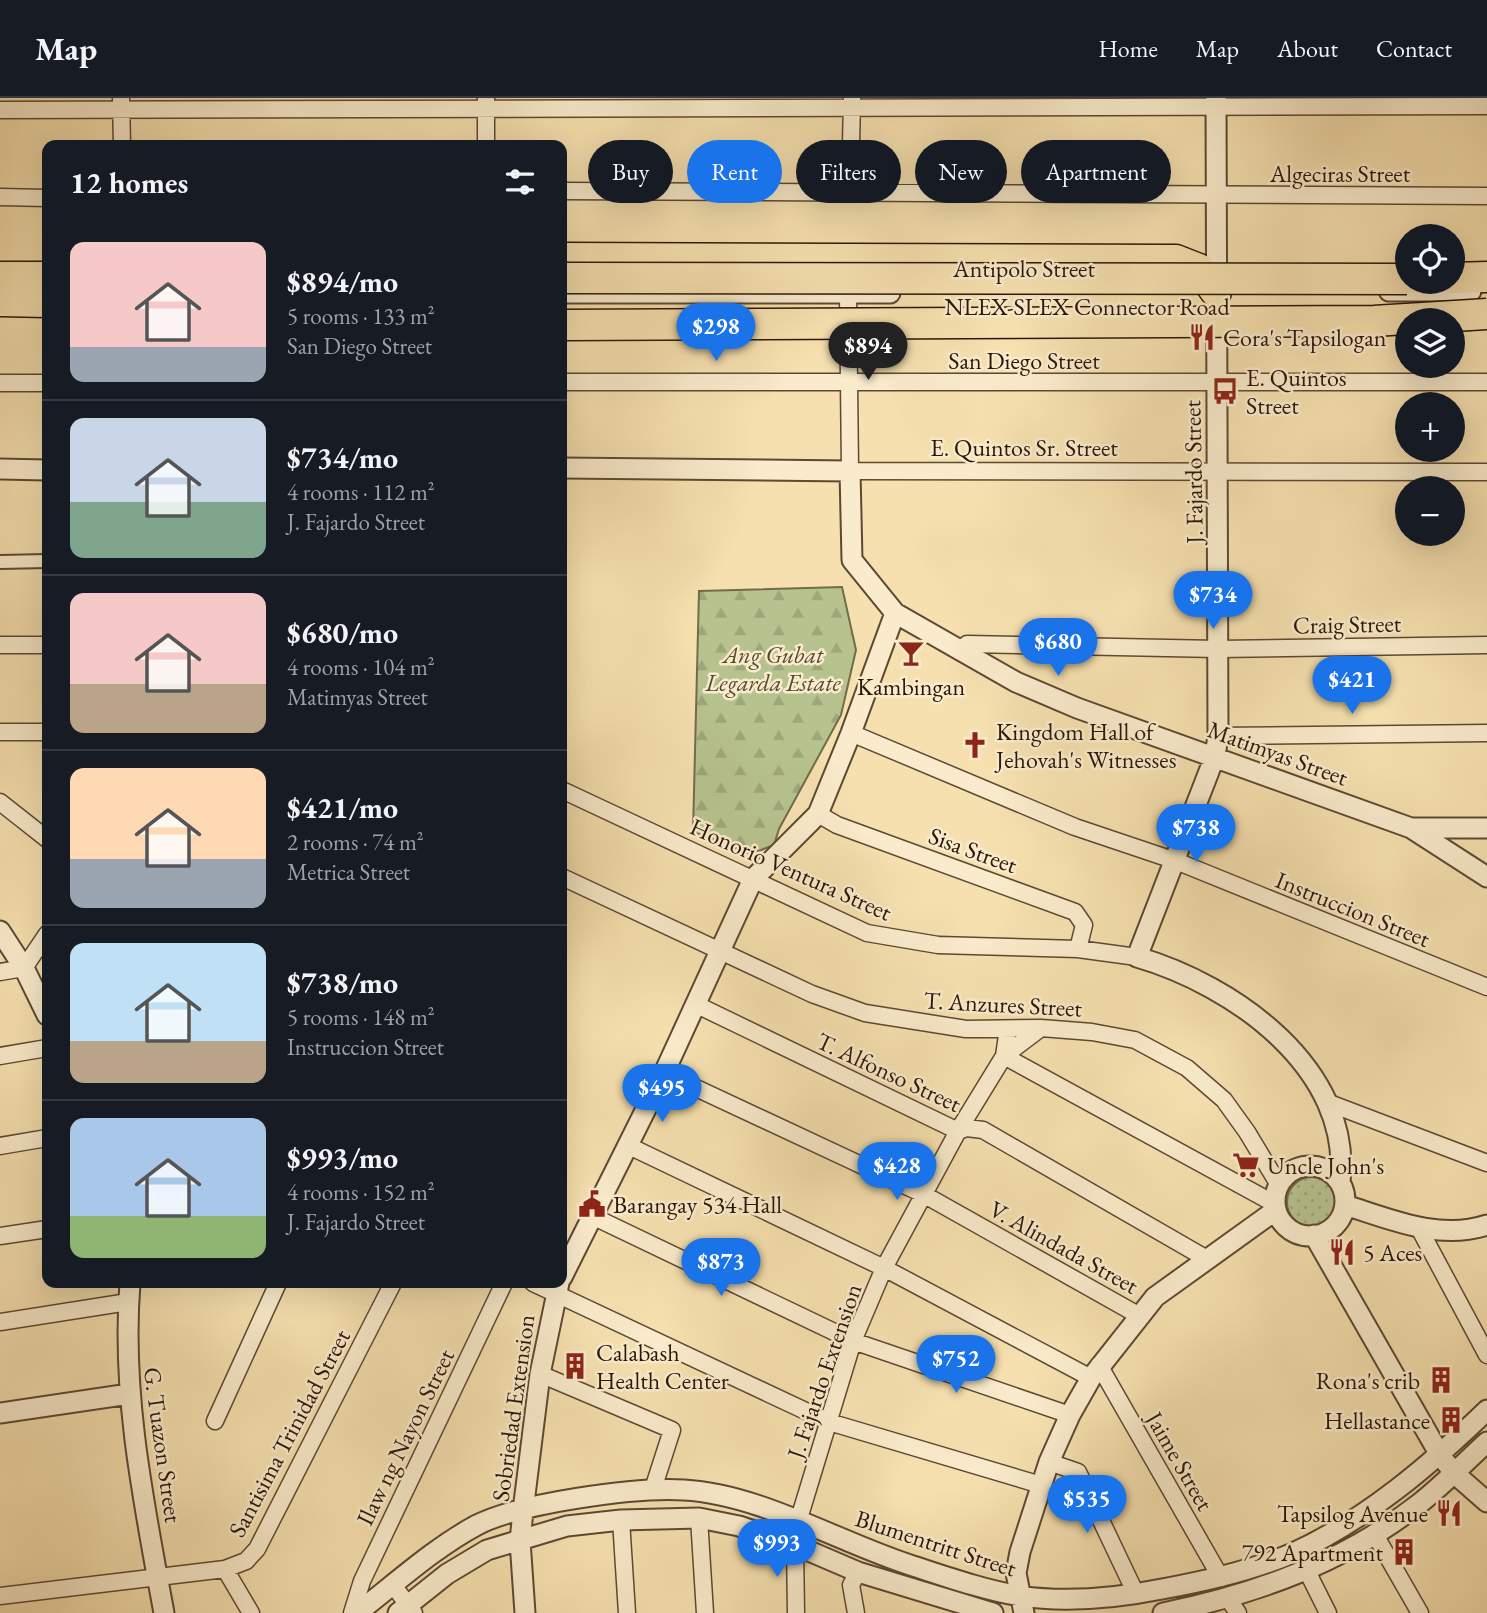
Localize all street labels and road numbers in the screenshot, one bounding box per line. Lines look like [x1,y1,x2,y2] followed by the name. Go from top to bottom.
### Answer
[1269,158,1411,189] street label: Algeciras Street
[952,253,1095,284] street label: Antipolo Street
[944,291,1230,322] street label: NLEX-SLEX Connector Road
[948,345,1100,376] street label: San Diego Street
[1176,399,1210,546] street label: J. Fajardo Street
[930,432,1118,463] street label: E. Quintos Sr. Street
[1292,608,1402,640] street label: Craig Street
[1204,713,1353,793] street label: Matimyas Street
[685,811,897,928] street label: Honorio Ventura Street
[925,820,1022,880] street label: Sisa Street
[1271,864,1435,954] street label: Instruccion Street
[923,984,1083,1024] street label: T. Anzures Street
[812,1025,967,1119] street label: T. Alfonso Street
[984,1193,1144,1301] street label: V. Alindada Street
[779,1279,869,1464] street label: J. Fajardo Extension
[485,1312,542,1504] street label: Sobriedad Extension
[221,1323,357,1542] street label: Santisima Trinidad Street
[349,1343,461,1530] street label: Ilaw ng Nayon Street
[137,1365,189,1525] street label: G. Tuazon Street
[1138,1404,1221,1516] street label: Jaime Street
[852,1502,1021,1584] street label: Blumentritt Street

